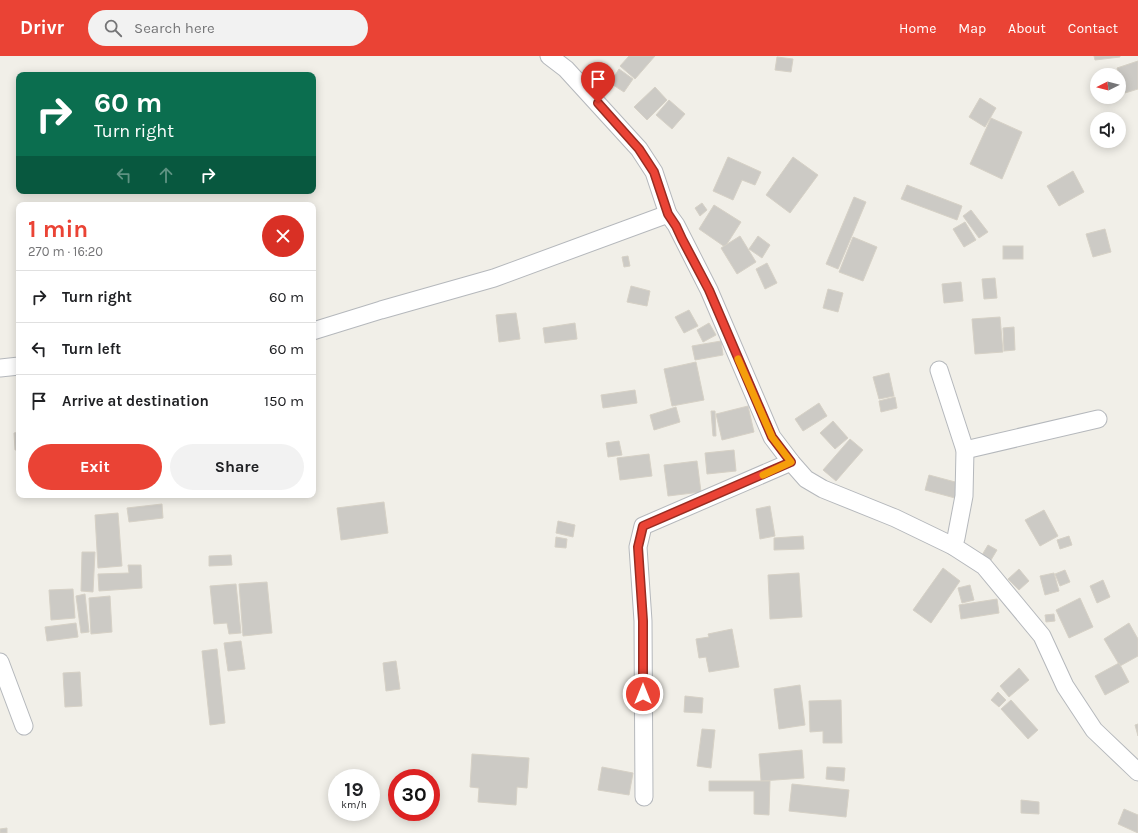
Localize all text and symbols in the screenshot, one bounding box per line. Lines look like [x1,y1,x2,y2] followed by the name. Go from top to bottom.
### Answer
[88,10,368,46] search box
[20,17,64,39] text: Drivr
[102,17,124,39] icon: search
[134,19,215,37] text: Search here
[899,20,936,37] text: Home
[958,20,986,37] text: Map
[1008,20,1046,37] text: About
[1068,20,1118,37] text: Contact
[581,62,615,103] pin
[587,68,609,90] icon: arrive
[1090,68,1126,104] north arrow
[1090,68,1126,148] map controls
[94,86,162,119] text: 60 m
[28,88,80,140] icon: right
[1090,112,1126,148] button: sound
[94,120,174,142] text: Turn right
[113,164,135,186] icon: left
[155,164,177,186] icon: ahead
[197,164,219,186] icon: right
[28,215,88,243] text: 1 min
[262,215,304,257] button: close
[28,244,103,259] text: 270 m · 16:20
[28,286,50,308] icon: right
[62,288,132,306] text: Turn right
[269,288,304,306] text: 60 m
[28,338,50,360] icon: left
[62,340,121,358] text: Turn left
[269,340,304,358] text: 60 m
[28,390,50,412] icon: arrive
[62,392,209,410] text: Arrive at destination
[264,392,304,410] text: 150 m
[28,444,162,490] button: Exit
[170,444,304,490] button: Share
[622,673,664,715] position arrow
[388,769,440,821] speed limit sign: 30
[344,778,364,801] text: 19
[341,799,367,811] text: km/h

